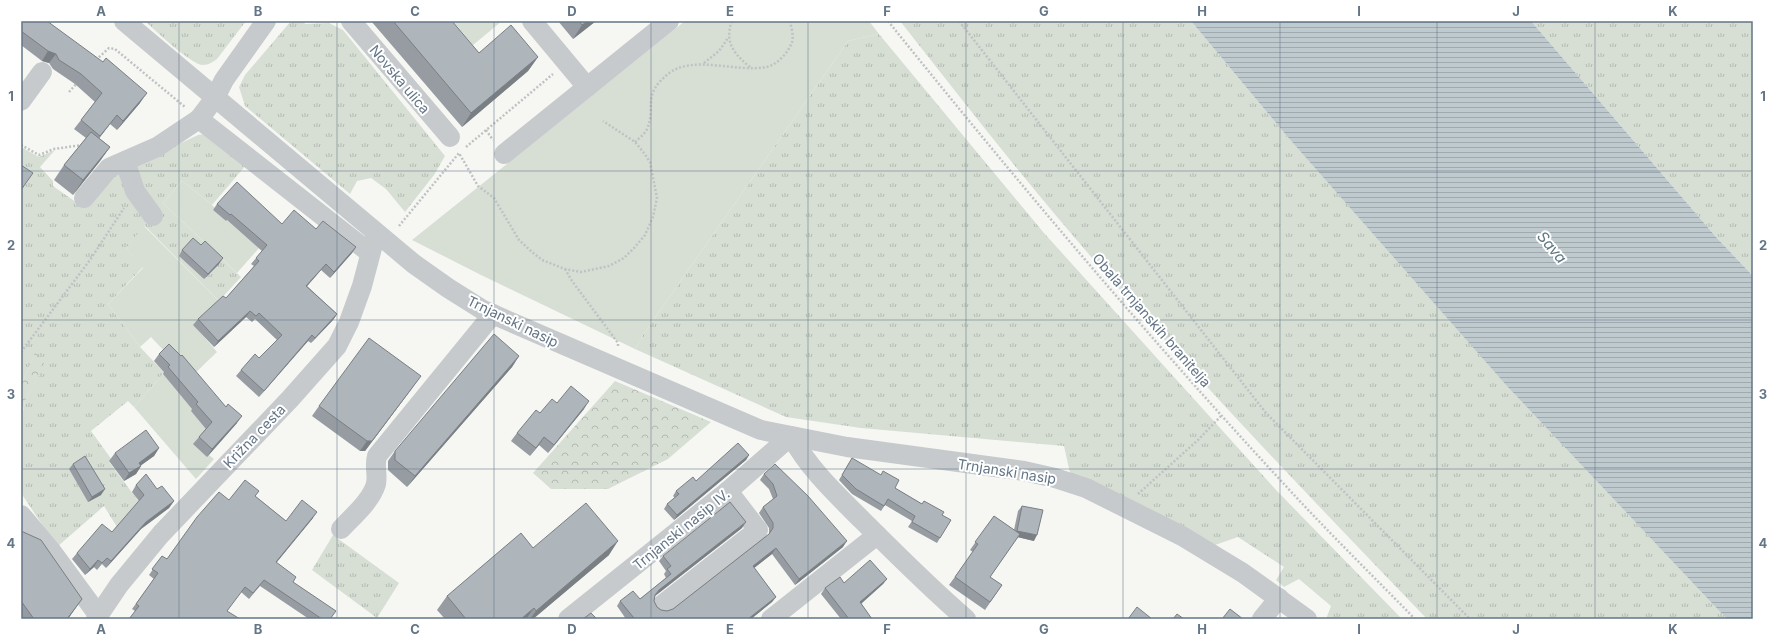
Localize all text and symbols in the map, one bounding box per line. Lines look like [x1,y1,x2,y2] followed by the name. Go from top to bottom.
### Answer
[96,3,106,19] text: A
[254,3,263,19] text: B
[410,3,420,19] text: C
[567,3,577,19] text: D
[726,3,734,19] text: E
[883,3,891,19] text: F
[1039,3,1049,19] text: G
[1197,3,1207,19] text: H
[1357,3,1361,19] text: I
[1512,3,1520,19] text: J
[1668,3,1678,19] text: K
[366,41,434,117] street label: Novska ulica
[8,88,14,104] text: 1
[1760,88,1766,104] text: 1
[1533,227,1571,267] water label: Sava
[7,237,15,253] text: 2
[1759,237,1767,253] text: 2
[1089,250,1215,390] street label: Obala trnjanskih branitelja
[465,292,561,350] street label: Trnjanski nasip
[7,386,15,402] text: 3
[1759,386,1767,402] text: 3
[219,401,289,471] street label: Križna cesta
[957,455,1057,487] street label: Trnjanski nasip
[629,485,733,573] street label: Trnjanski nasip IV.
[7,535,16,551] text: 4
[1759,535,1768,551] text: 4
[96,621,106,637] text: A
[254,621,263,637] text: B
[410,621,420,637] text: C
[567,621,577,637] text: D
[726,621,734,637] text: E
[883,621,891,637] text: F
[1039,621,1049,637] text: G
[1197,621,1207,637] text: H
[1357,621,1361,637] text: I
[1512,621,1520,637] text: J
[1668,621,1678,637] text: K

